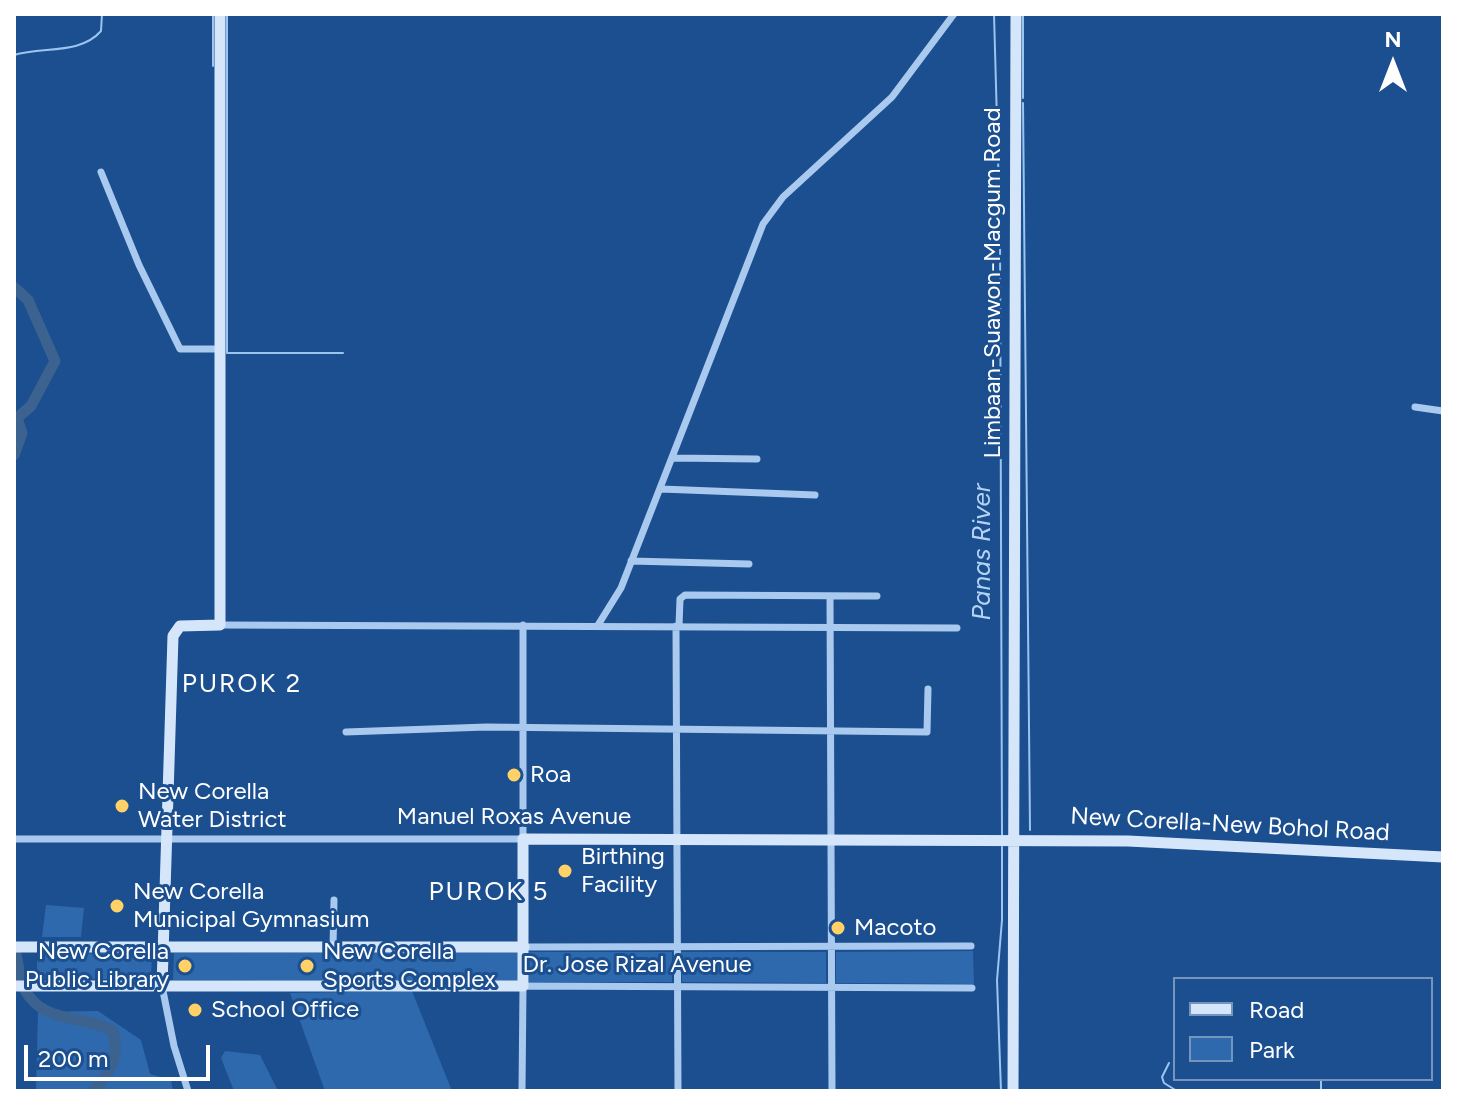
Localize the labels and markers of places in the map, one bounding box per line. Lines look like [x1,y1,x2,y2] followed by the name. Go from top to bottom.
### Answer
[530,761,571,789] place label: Roa
[505,766,523,784] marker: Roa
[138,778,287,834] place label: New Corella Water District
[113,797,131,815] marker: New Corella Water District
[581,843,665,899] place label: Birthing Facility
[556,862,574,880] marker: Birthing Facility
[133,878,369,934] place label: New Corella Municipal Gymnasium
[108,897,126,915] marker: New Corella Municipal Gymnasium
[854,914,936,942] place label: Macoto
[829,919,847,937] marker: Macoto
[25,938,169,994] place label: New Corella Public Library
[323,938,496,994] place label: New Corella Sports Complex
[176,957,194,975] marker: New Corella Public Library
[298,957,316,975] marker: New Corella Sports Complex
[211,996,359,1024] place label: School Office
[186,1001,204,1019] marker: School Office

